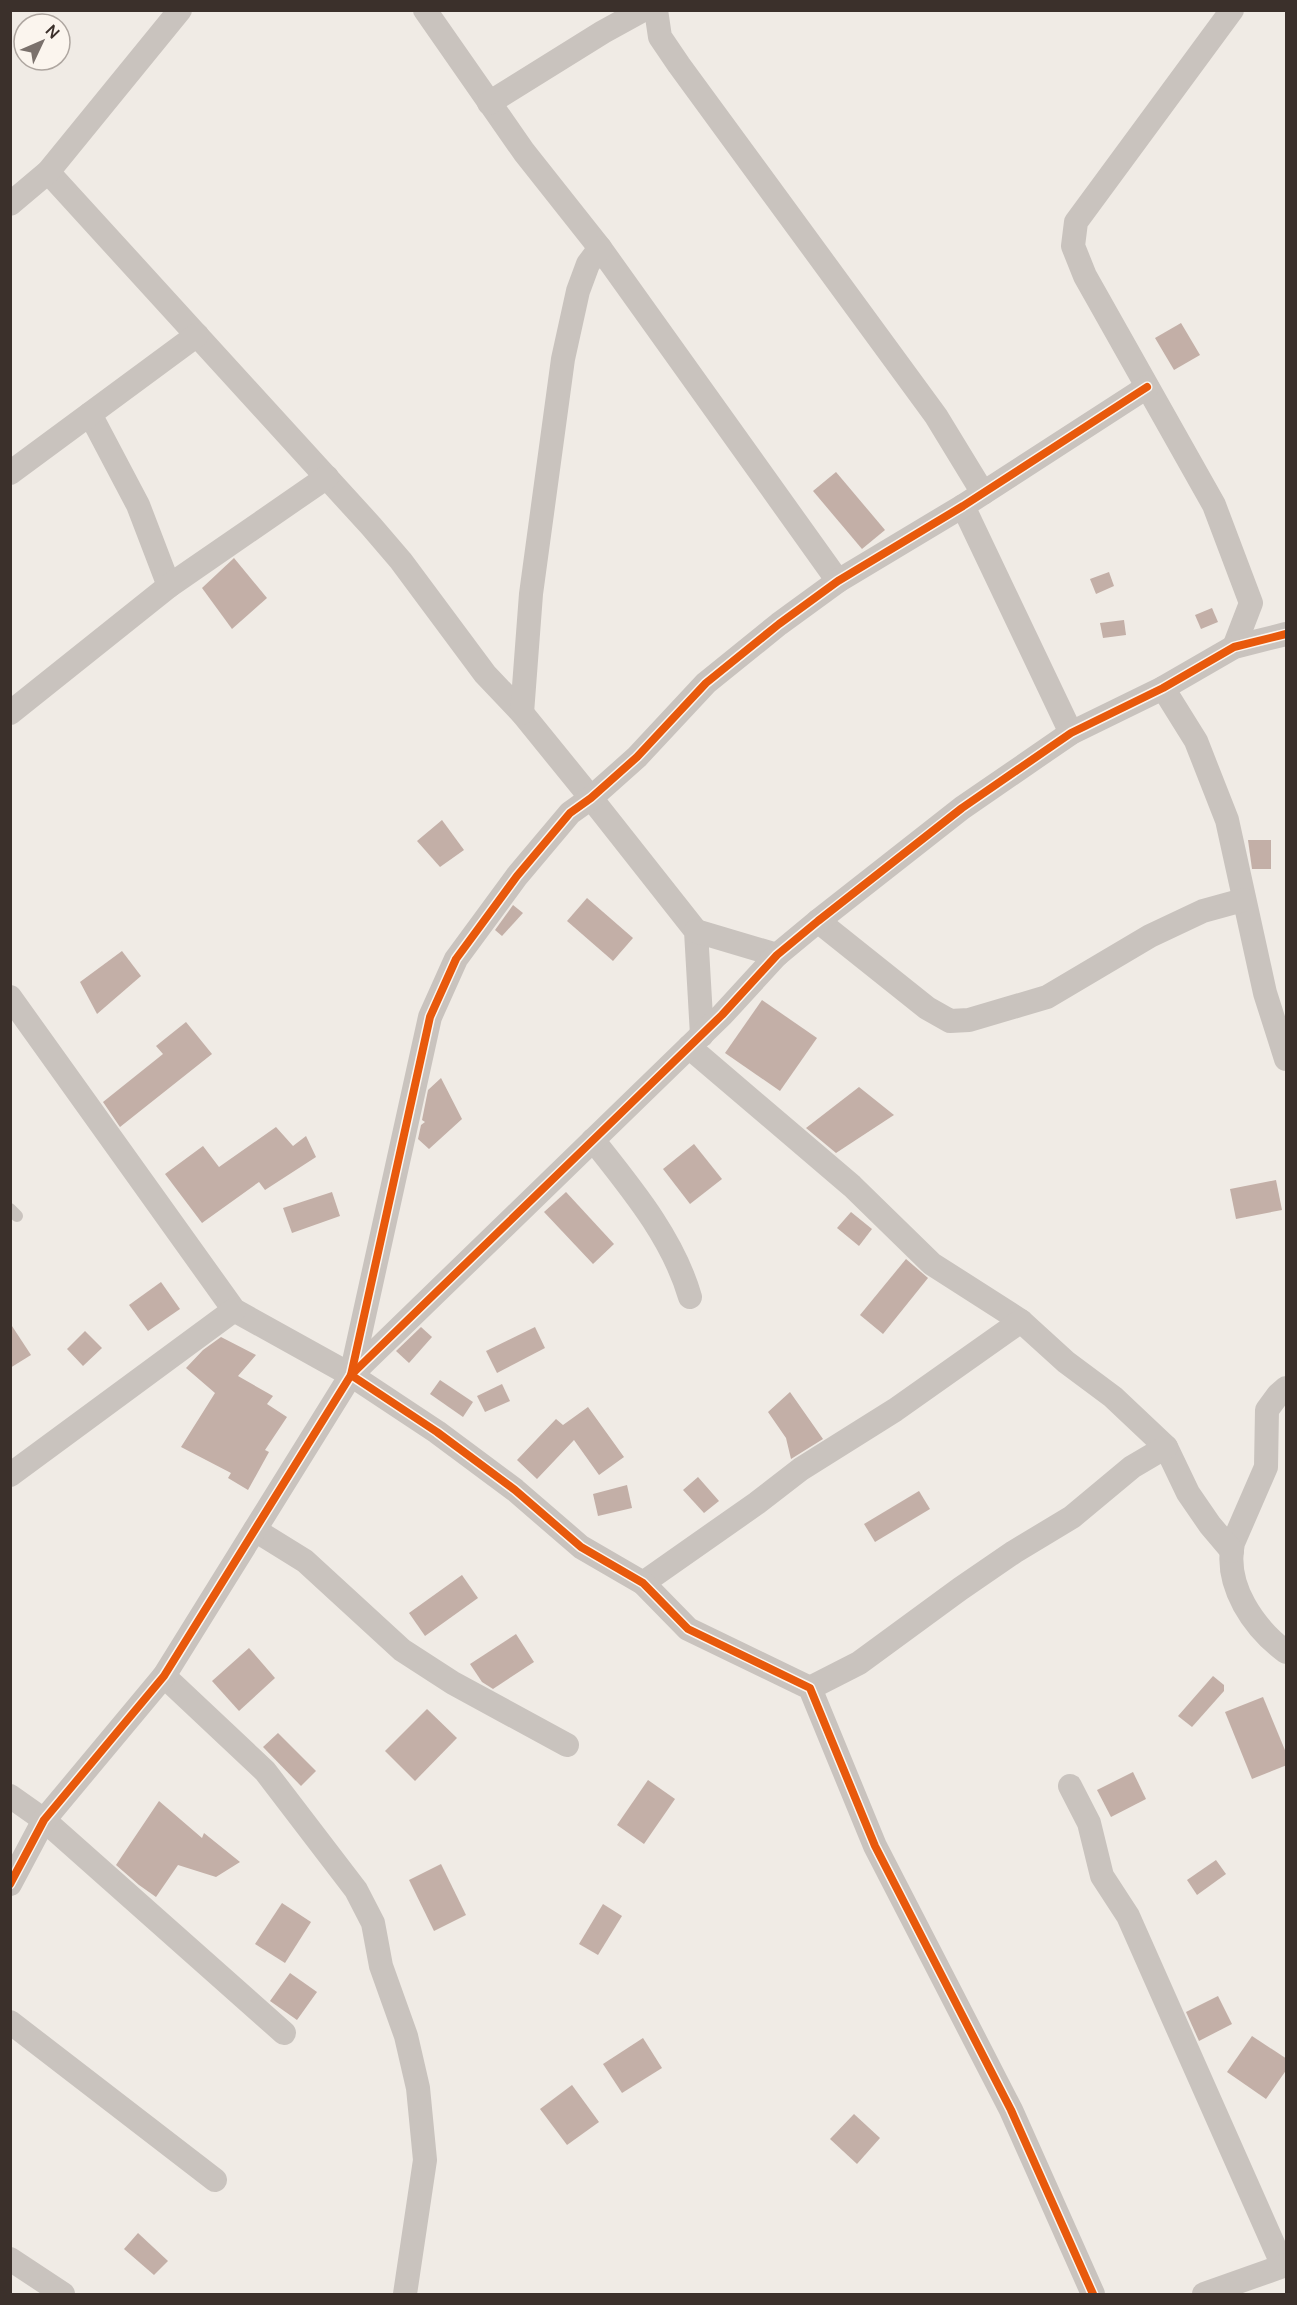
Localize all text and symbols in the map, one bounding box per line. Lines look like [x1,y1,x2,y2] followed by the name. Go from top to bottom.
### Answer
[12,12,72,72] north arrow
[41,20,65,43] text: N

